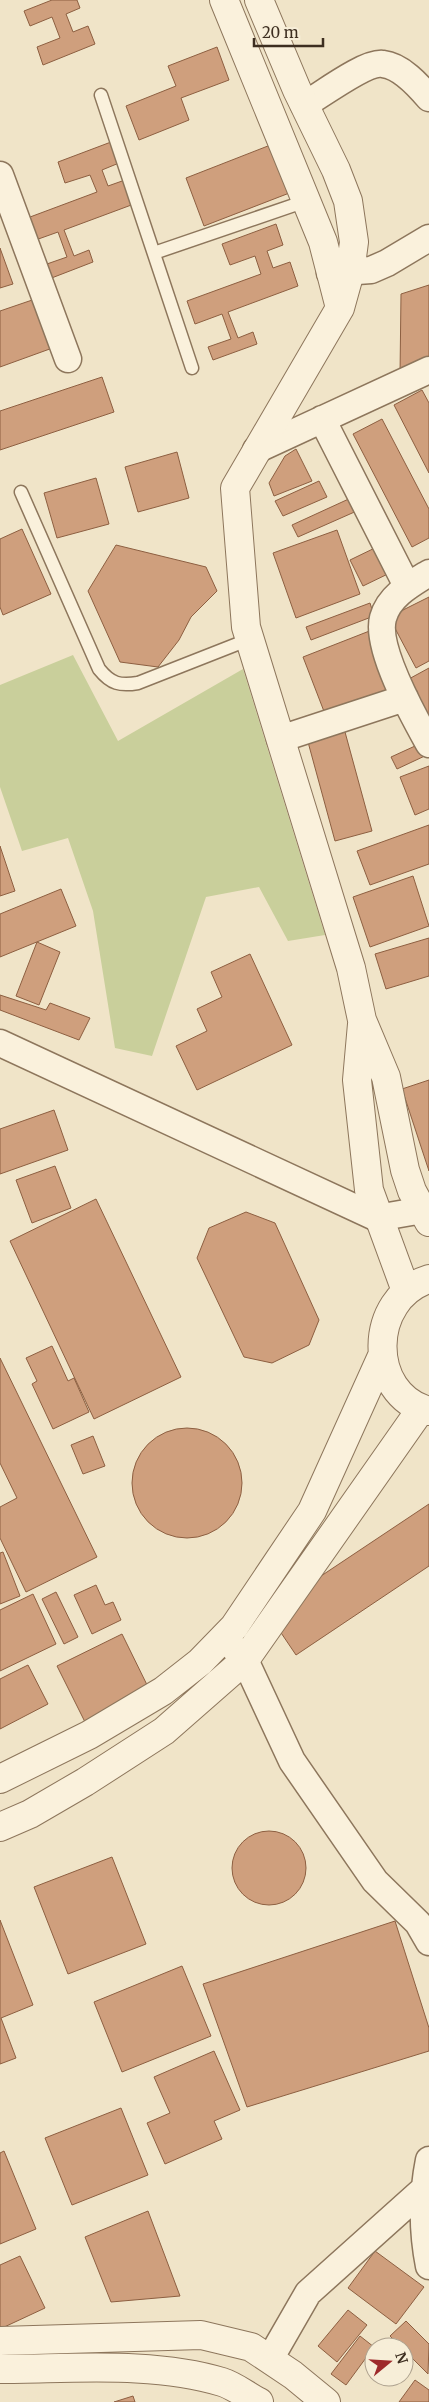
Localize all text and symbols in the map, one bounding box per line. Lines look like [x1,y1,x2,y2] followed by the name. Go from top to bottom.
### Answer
[254,15,323,47] scale bar
[262,23,299,42] text: 20 m
[364,2337,414,2387] north arrow
[391,2350,412,2366] text: N

